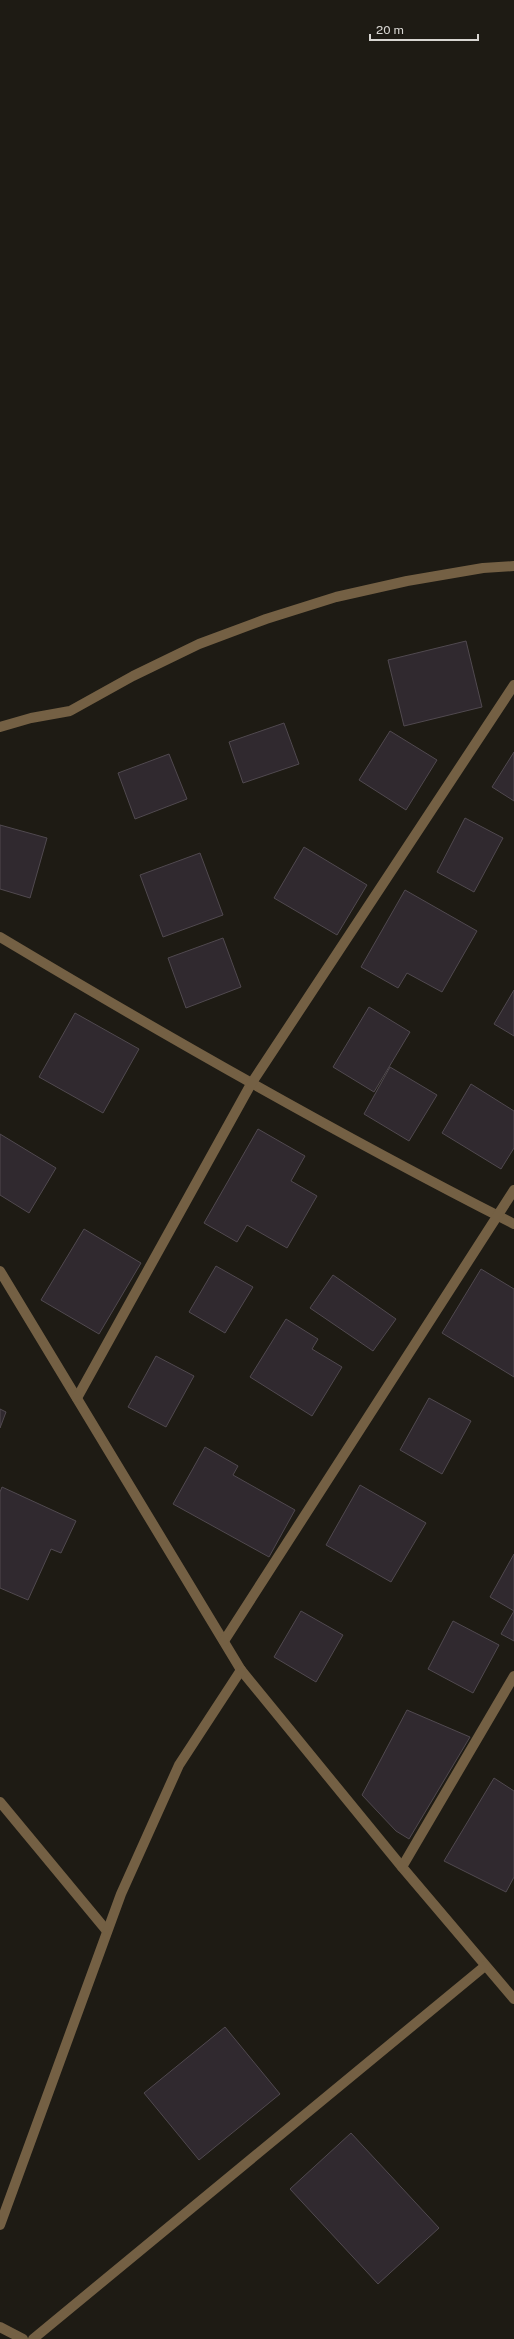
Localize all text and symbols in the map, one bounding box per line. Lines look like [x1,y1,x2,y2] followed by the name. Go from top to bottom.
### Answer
[370,16,478,42] scale bar
[376,23,404,37] text: 20 m

